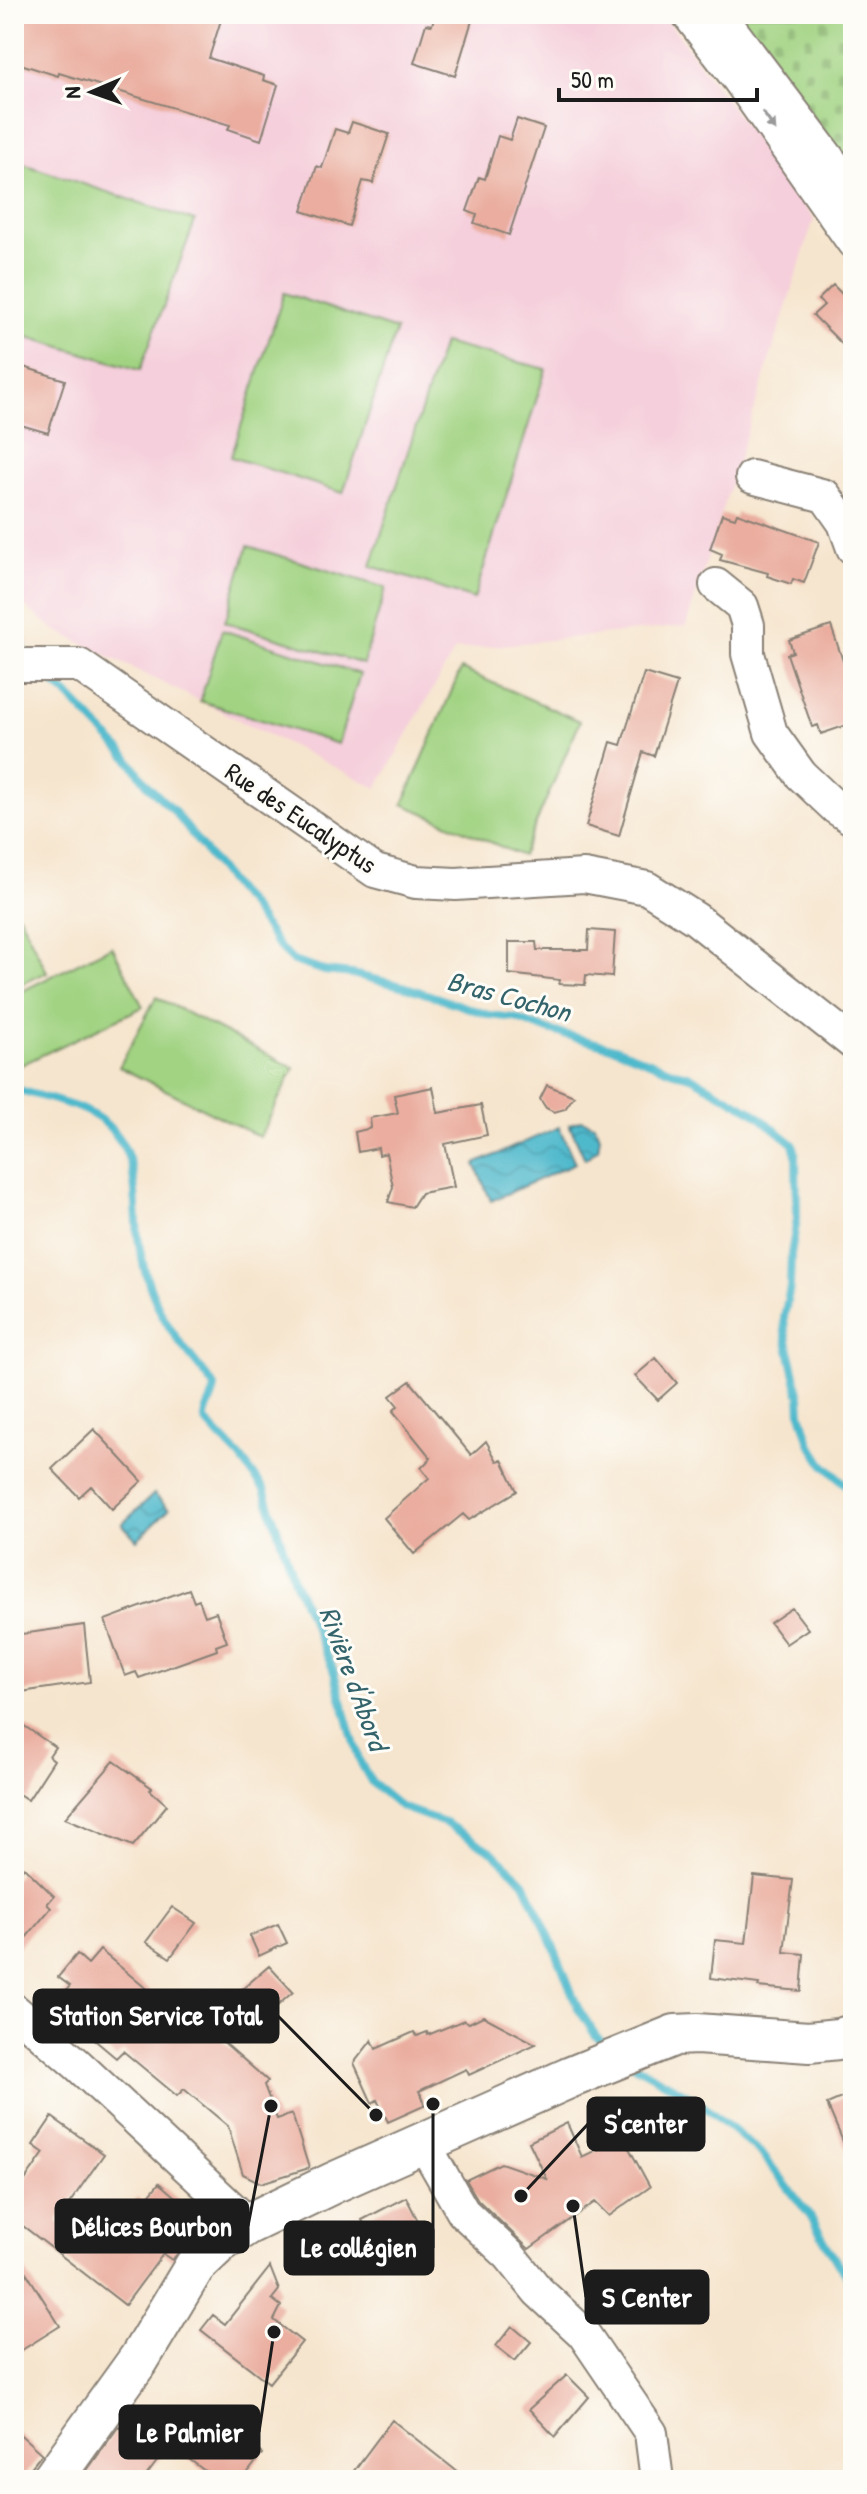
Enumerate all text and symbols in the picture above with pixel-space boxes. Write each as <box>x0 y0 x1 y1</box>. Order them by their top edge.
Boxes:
north arrow <box>52 52 132 132</box>
scale bar <box>559 52 757 102</box>
text: 50 m <box>571 63 614 95</box>
text: N <box>57 86 87 99</box>
one-way arrow <box>760 111 776 132</box>
street label: Rue des Eucalyptus <box>219 754 384 881</box>
water label: Bras Cochon <box>443 961 577 1031</box>
water label: Rivière d'Abord <box>311 1601 399 1759</box>
callout: Station Service Total <box>34 1990 278 2042</box>
text: Station Service Total <box>50 1996 263 2034</box>
callout: S'center <box>588 2098 704 2150</box>
text: S'center <box>604 2104 688 2142</box>
callout: Délices Bourbon <box>56 2200 248 2252</box>
text: Délices Bourbon <box>72 2207 232 2245</box>
callout: Le collégien <box>285 2222 433 2274</box>
text: Le collégien <box>301 2228 417 2267</box>
callout: S Center <box>586 2271 708 2323</box>
text: S Center <box>602 2278 692 2316</box>
callout: Le Palmier <box>120 2406 259 2458</box>
text: Le Palmier <box>136 2413 244 2451</box>

